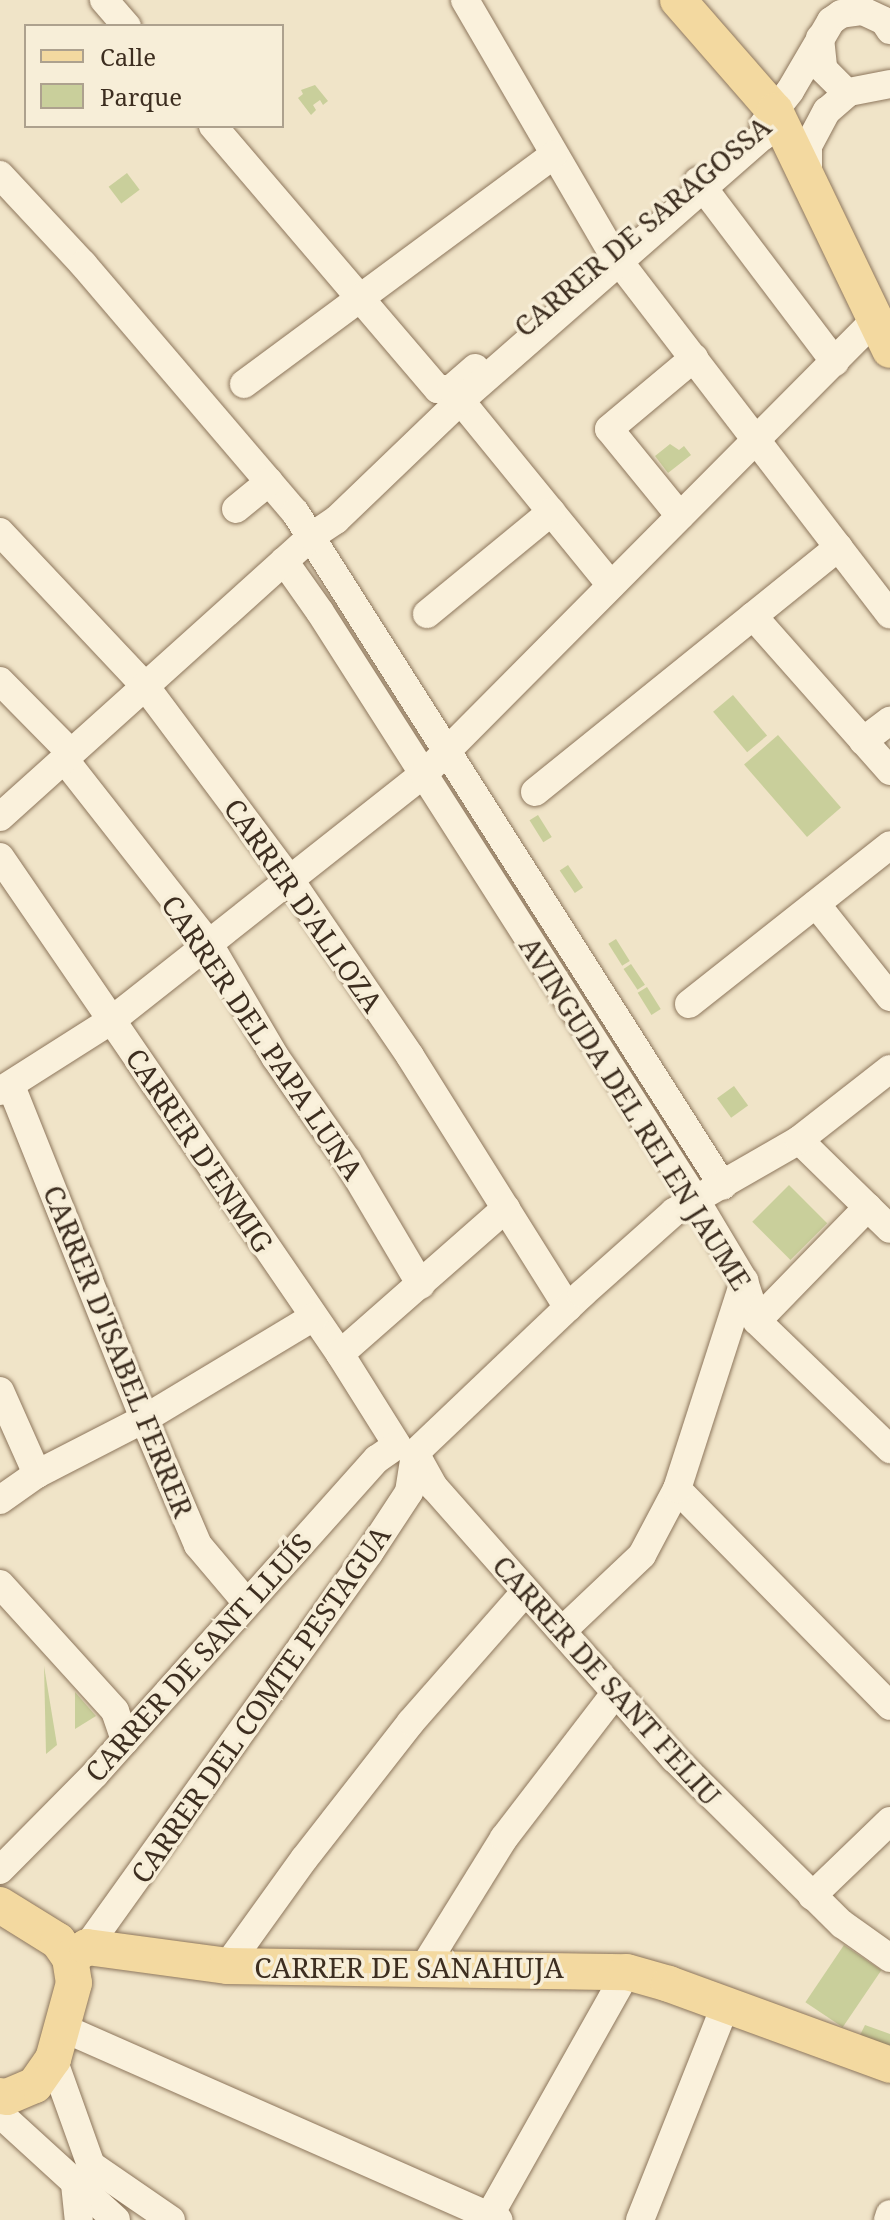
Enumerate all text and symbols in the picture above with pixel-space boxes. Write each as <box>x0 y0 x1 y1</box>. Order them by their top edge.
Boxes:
legend <box>24 24 284 128</box>
text: Calle <box>100 40 156 73</box>
text: Parque <box>100 80 182 113</box>
street label: CARRER DE SARAGOSSA <box>507 109 777 343</box>
street label: CARRER D'ALLOZA <box>218 792 390 1018</box>
street label: CARRER DEL PAPA LUNA <box>155 888 371 1186</box>
street label: AVINGUDA DEL REI EN JAUME <box>513 930 759 1296</box>
street label: CARRER D'ENMIG <box>119 1042 281 1258</box>
street label: CARRER D'ISABEL FERRER <box>37 1180 201 1522</box>
street label: CARRER DEL COMTE PESTAGUA <box>123 1519 397 1889</box>
street label: CARRER DE SANT LLUÍS <box>78 1526 318 1788</box>
street label: CARRER DE SANT FELIU <box>486 1548 728 1812</box>
street label: CARRER DE SANAHUJA <box>254 1950 564 1984</box>

